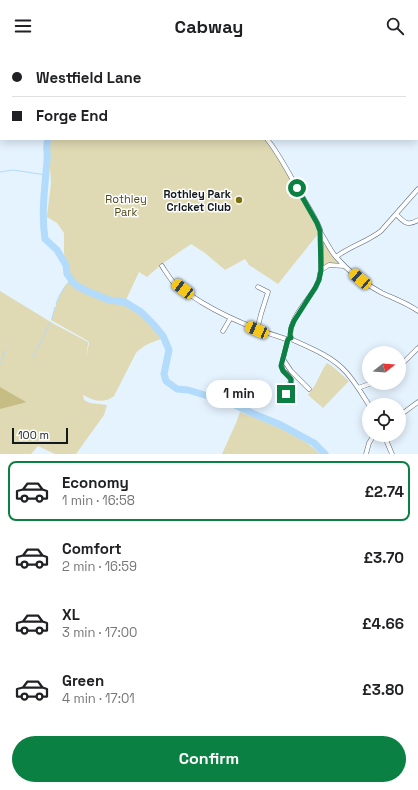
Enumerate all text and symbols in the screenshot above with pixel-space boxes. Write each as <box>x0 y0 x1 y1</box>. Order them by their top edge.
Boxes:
icon: menu <box>12 15 34 37</box>
text: Cabway <box>175 15 243 38</box>
icon: search <box>384 15 406 37</box>
text: Westfield Lane <box>36 68 141 87</box>
text: Forge End <box>36 106 108 125</box>
route start <box>288 179 306 197</box>
place label: Rothley Park Cricket Club <box>163 187 232 214</box>
park label: Rothley Park <box>105 192 147 219</box>
marker: Rothley Park Cricket Club <box>234 195 244 205</box>
car <box>347 267 373 291</box>
car <box>170 277 196 301</box>
car <box>244 320 270 340</box>
north arrow <box>362 346 406 390</box>
map controls <box>362 346 406 442</box>
callout: 1 min <box>206 380 272 408</box>
text: 1 min <box>223 385 255 402</box>
route end <box>277 385 295 403</box>
button: locate <box>362 398 406 442</box>
scale bar <box>12 426 68 445</box>
text: 100 m <box>18 428 49 442</box>
icon: car <box>14 473 50 509</box>
text: Economy <box>62 473 129 492</box>
text: £2.74 <box>364 482 404 501</box>
text: 1 min · 16:58 <box>62 492 135 509</box>
icon: car <box>14 539 50 575</box>
text: Comfort <box>62 539 122 558</box>
text: £3.70 <box>363 548 404 567</box>
text: 2 min · 16:59 <box>62 558 137 575</box>
icon: car <box>14 605 50 641</box>
text: XL <box>62 605 80 624</box>
text: £4.66 <box>362 614 404 633</box>
text: 3 min · 17:00 <box>62 624 137 641</box>
icon: car <box>14 671 50 707</box>
text: Green <box>62 671 104 690</box>
text: £3.80 <box>362 680 404 699</box>
text: 4 min · 17:01 <box>62 690 135 707</box>
button: Confirm <box>12 736 406 782</box>

